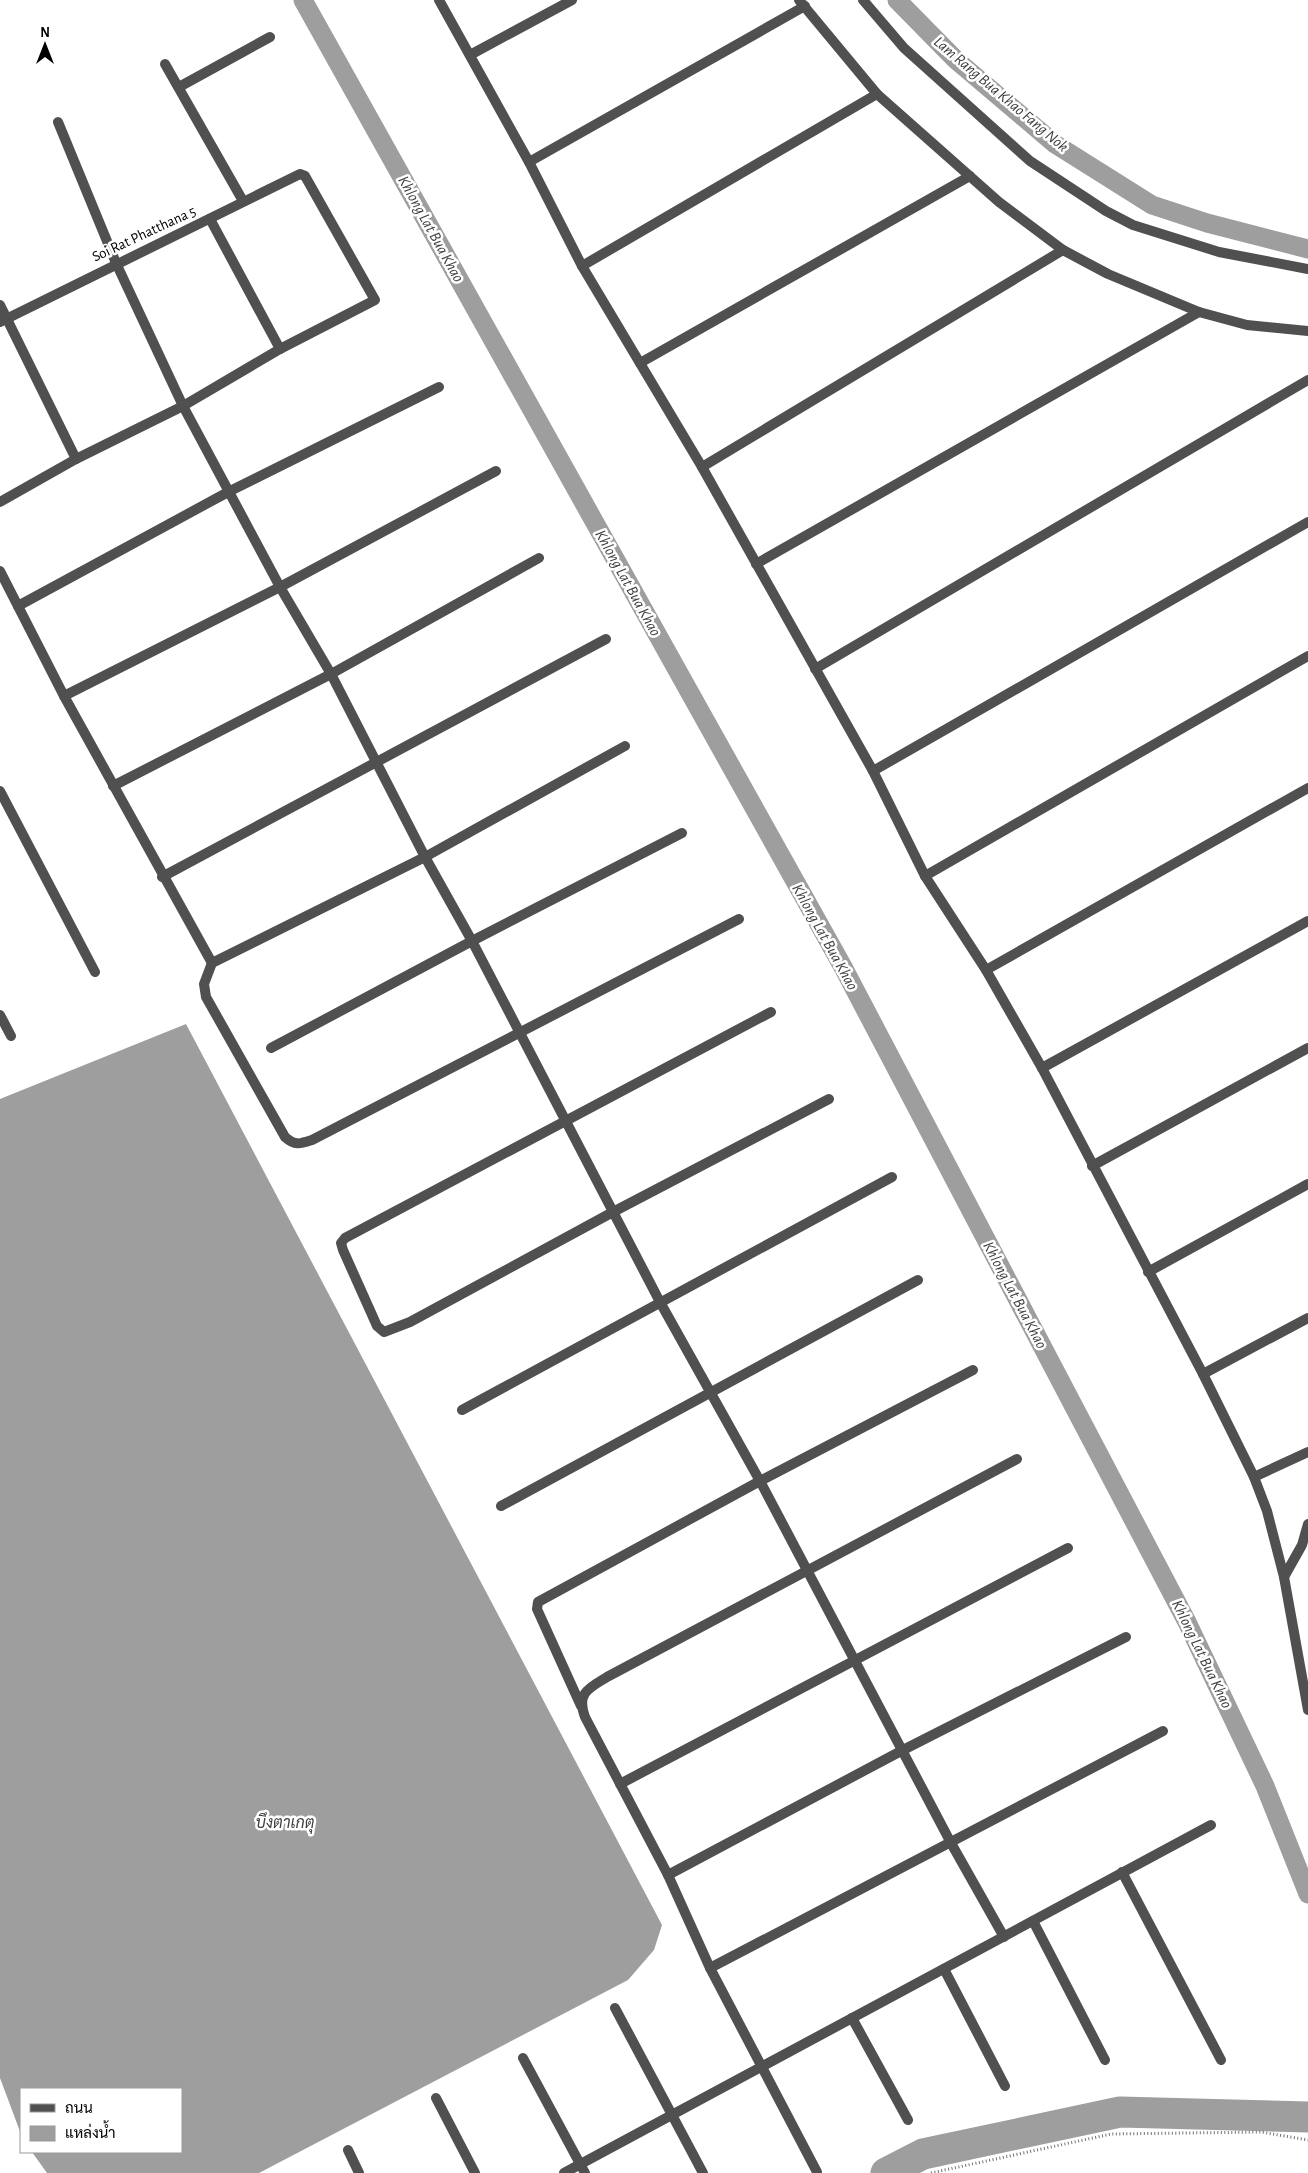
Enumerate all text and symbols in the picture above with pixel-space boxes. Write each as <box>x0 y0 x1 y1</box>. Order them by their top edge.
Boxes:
north arrow <box>20 20 70 70</box>
text: N <box>40 26 50 40</box>
water label: Lam Rang Bua Khao Fang Nok <box>931 33 1071 155</box>
water label: Khlong Lat Bua Khao <box>395 173 467 285</box>
street label: Soi Rat Phatthana 5 <box>90 203 198 265</box>
water label: Khlong Lat Bua Khao <box>592 527 664 639</box>
water label: Khlong Lat Bua Khao <box>789 881 861 993</box>
water label: Khlong Lat Bua Khao <box>980 1239 1050 1351</box>
water label: Khlong Lat Bua Khao <box>1169 1597 1235 1711</box>
water label: บึงตาเกตุ <box>256 1812 314 1834</box>
legend <box>20 2088 182 2153</box>
text: ถนน <box>65 2101 93 2116</box>
text: แหล่งน้ำ <box>65 2120 116 2141</box>

